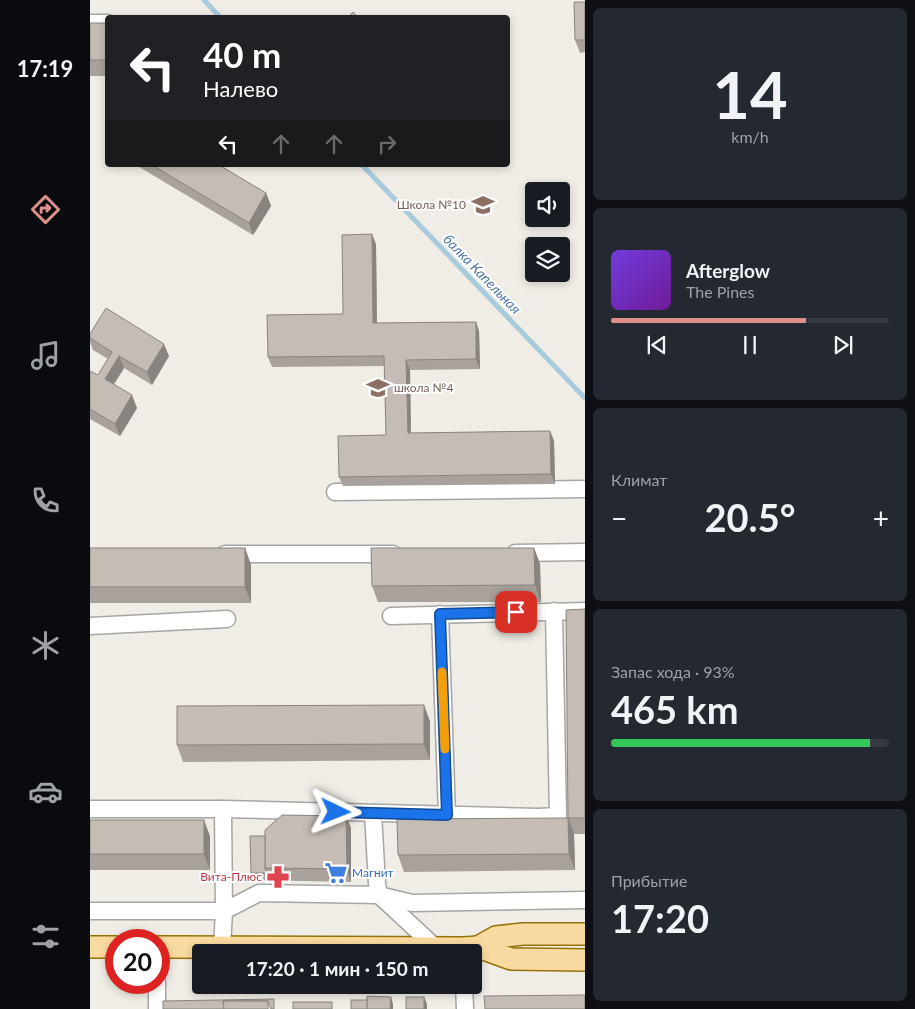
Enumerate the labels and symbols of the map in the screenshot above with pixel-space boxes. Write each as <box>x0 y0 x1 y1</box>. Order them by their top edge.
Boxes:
school or university icon: Школа №10 <box>470 192 496 218</box>
place label: Школа №10 <box>397 197 466 212</box>
water label: балка Капельная <box>440 230 525 317</box>
school or university icon: школа №4 <box>365 375 391 401</box>
place label: школа №4 <box>394 380 453 395</box>
pin <box>495 591 537 633</box>
position arrow <box>309 785 361 837</box>
supermarket icon: Магнит <box>323 860 349 886</box>
pharmacy icon: Вита-Плюс <box>265 864 291 890</box>
place label: Магнит <box>352 865 394 880</box>
place label: Вита-Плюс <box>200 869 262 884</box>
speed limit sign: 20 <box>105 929 170 994</box>

